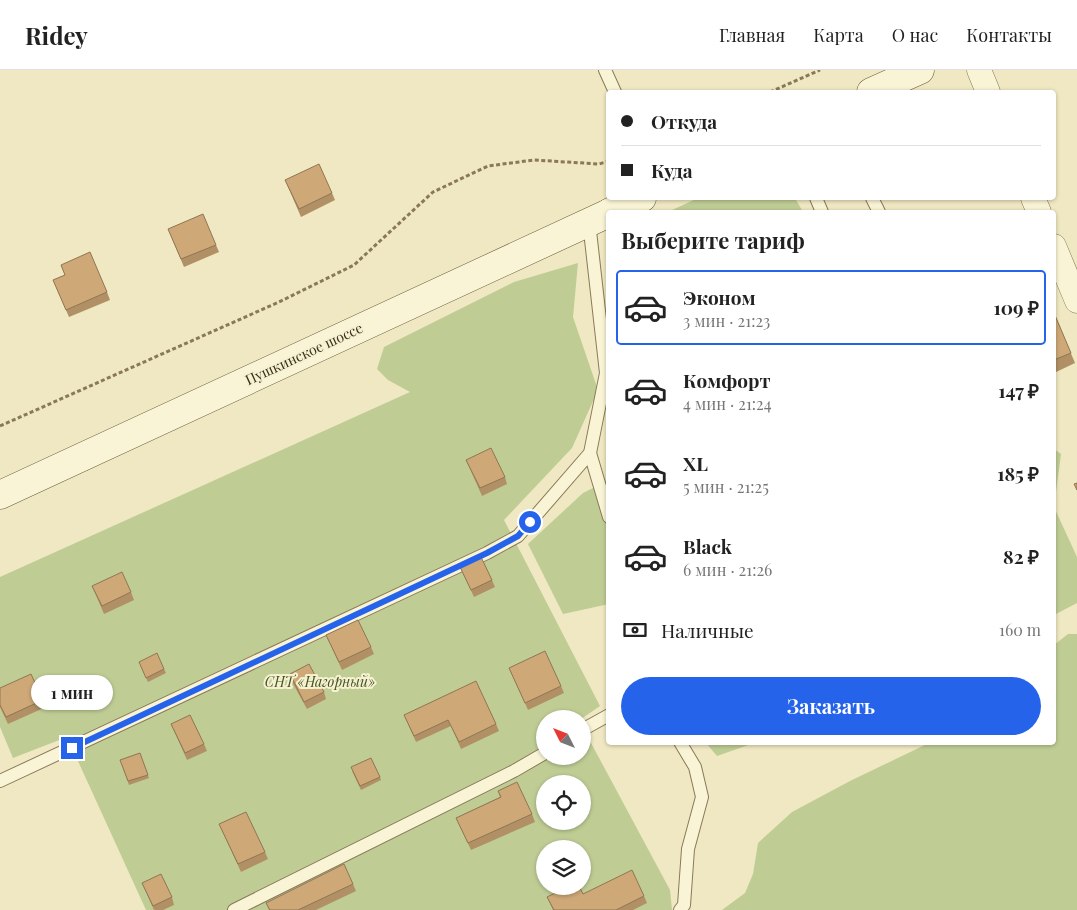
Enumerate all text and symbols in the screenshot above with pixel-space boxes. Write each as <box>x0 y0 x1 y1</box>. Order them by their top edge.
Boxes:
text: Ridey <box>25 19 88 51</box>
text: Главная <box>719 23 785 47</box>
text: Карта <box>813 23 864 47</box>
text: О нас <box>892 23 938 47</box>
text: Контакты <box>966 23 1052 47</box>
text: Откуда <box>651 108 717 134</box>
text: Куда <box>651 157 693 183</box>
text: Выберите тариф <box>621 225 805 255</box>
text: Эконом <box>683 284 756 310</box>
icon: car <box>623 285 668 330</box>
text: 109 ₽ <box>993 294 1039 320</box>
text: 3 мин · 21:23 <box>683 310 770 331</box>
street label: Пушкинское шоссе <box>242 318 366 389</box>
text: Комфорт <box>683 367 771 393</box>
icon: car <box>623 368 668 413</box>
text: 147 ₽ <box>998 377 1039 403</box>
text: 4 мин · 21:24 <box>683 393 772 414</box>
text: XL <box>683 450 708 476</box>
icon: car <box>623 451 668 496</box>
text: 185 ₽ <box>997 460 1039 486</box>
text: 5 мин · 21:25 <box>683 476 769 497</box>
route start <box>519 511 541 533</box>
text: Black <box>683 533 732 559</box>
icon: car <box>623 534 668 579</box>
text: 82 ₽ <box>1003 543 1039 569</box>
text: 6 мин · 21:26 <box>683 559 772 580</box>
icon: cash <box>621 616 649 644</box>
text: Наличные <box>661 617 754 643</box>
text: 160 m <box>999 619 1041 640</box>
park label: СНТ «Нагорный» <box>265 672 375 691</box>
callout: 1 мин <box>31 676 113 710</box>
button: Заказать <box>621 677 1041 735</box>
text: 1 мин <box>51 682 93 703</box>
north arrow <box>536 710 591 765</box>
map controls <box>536 710 591 895</box>
route end <box>61 737 83 759</box>
button: locate <box>536 775 591 830</box>
button: layers <box>536 840 591 895</box>

